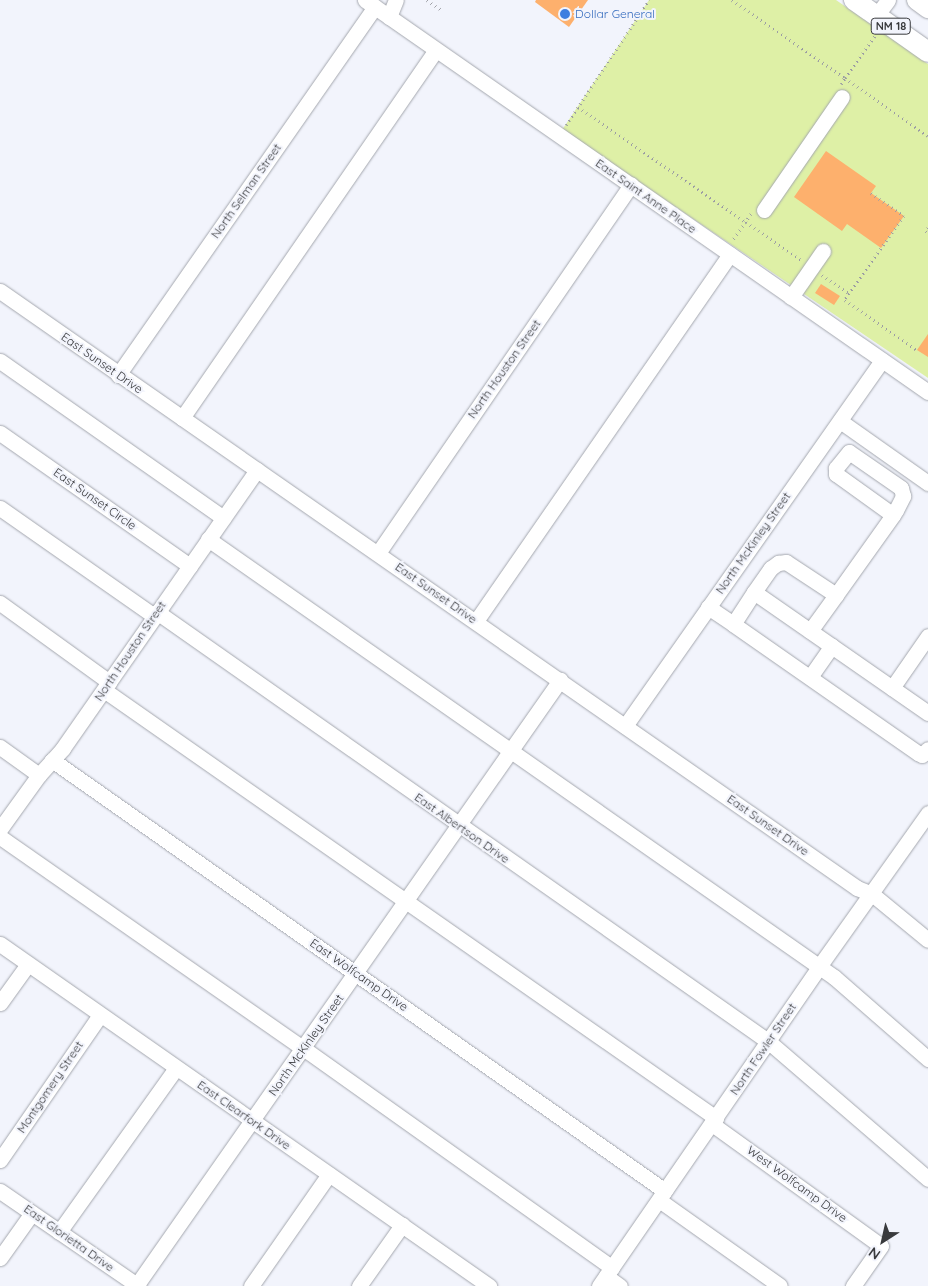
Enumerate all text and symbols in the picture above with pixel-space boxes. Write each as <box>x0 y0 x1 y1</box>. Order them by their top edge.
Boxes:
place label: Dollar General <box>575 7 655 21</box>
marker: Dollar General <box>559 8 571 20</box>
road number: NM 18 <box>870 18 912 34</box>
street label: North Selman Street <box>208 141 284 241</box>
street label: East Saint Anne Place <box>593 156 699 236</box>
street label: North Houston Street <box>464 317 544 421</box>
street label: East Sunset Drive <box>58 330 146 396</box>
street label: East Sunset Circle <box>51 465 139 533</box>
street label: North McKinley Street <box>712 489 794 597</box>
street label: East Sunset Drive <box>392 560 480 626</box>
street label: North Houston Street <box>91 598 169 704</box>
street label: East Albertson Drive <box>412 790 512 866</box>
street label: East Sunset Drive <box>724 792 812 858</box>
street label: East Wolfcamp Drive <box>307 936 411 1014</box>
street label: North McKinley Street <box>265 991 347 1099</box>
street label: North Fowler Street <box>727 1000 799 1098</box>
street label: Montgomery Street <box>14 1038 86 1136</box>
street label: East Clearfork Drive <box>195 1077 293 1153</box>
street label: West Wolfcamp Drive <box>744 1143 850 1225</box>
street label: East Glorietta Drive <box>21 1201 117 1275</box>
north arrow <box>858 1216 908 1266</box>
text: N <box>865 1243 884 1264</box>

